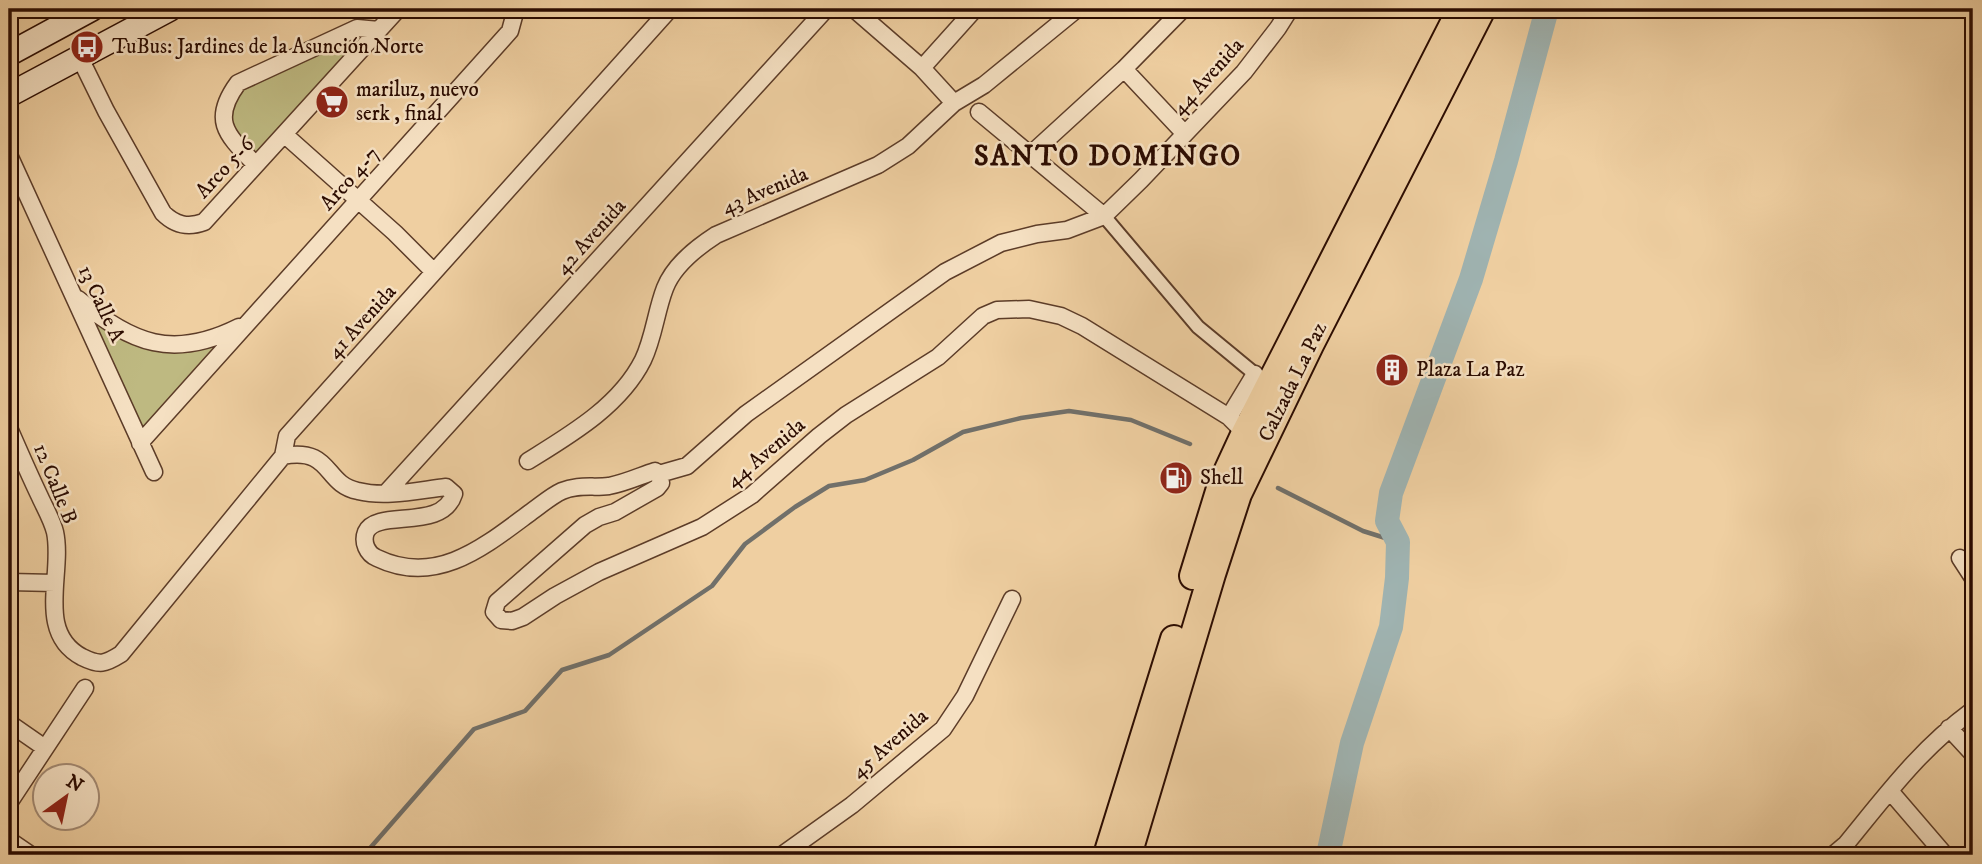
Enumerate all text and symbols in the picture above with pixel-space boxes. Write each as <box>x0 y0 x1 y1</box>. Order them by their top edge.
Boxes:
bus stop icon: TuBus: Jardines de la Asunción Norte <box>68 28 106 66</box>
street label: 44 Avenida <box>1166 33 1250 121</box>
place label: TuBus: Jardines de la Asunción Norte <box>112 34 424 60</box>
place label: mariluz, nuevo serk , final <box>356 77 479 127</box>
supermarket icon: mariluz, nuevo serk , final <box>313 83 351 121</box>
street label: Arco 5-6 <box>190 131 261 204</box>
district label: SANTO DOMINGO <box>974 139 1242 174</box>
street label: Arco 4-7 <box>315 142 385 216</box>
street label: 43 Avenida <box>718 161 812 221</box>
street label: 42 Avenida <box>550 193 632 280</box>
street label: 13 Calle A <box>72 261 130 347</box>
street label: 41 Avenida <box>322 279 402 364</box>
street label: Calzada La Paz <box>1253 318 1333 446</box>
building icon: Plaza La Paz <box>1373 351 1411 389</box>
place label: Plaza La Paz <box>1416 357 1525 383</box>
street label: 44 Avenida <box>721 412 811 494</box>
street label: 12 Calle B <box>27 440 83 528</box>
fuel station icon: Shell <box>1157 459 1195 497</box>
place label: Shell <box>1200 465 1244 491</box>
street label: 45 Avenida <box>846 703 934 784</box>
north arrow <box>32 762 102 832</box>
text: N <box>62 770 88 798</box>

